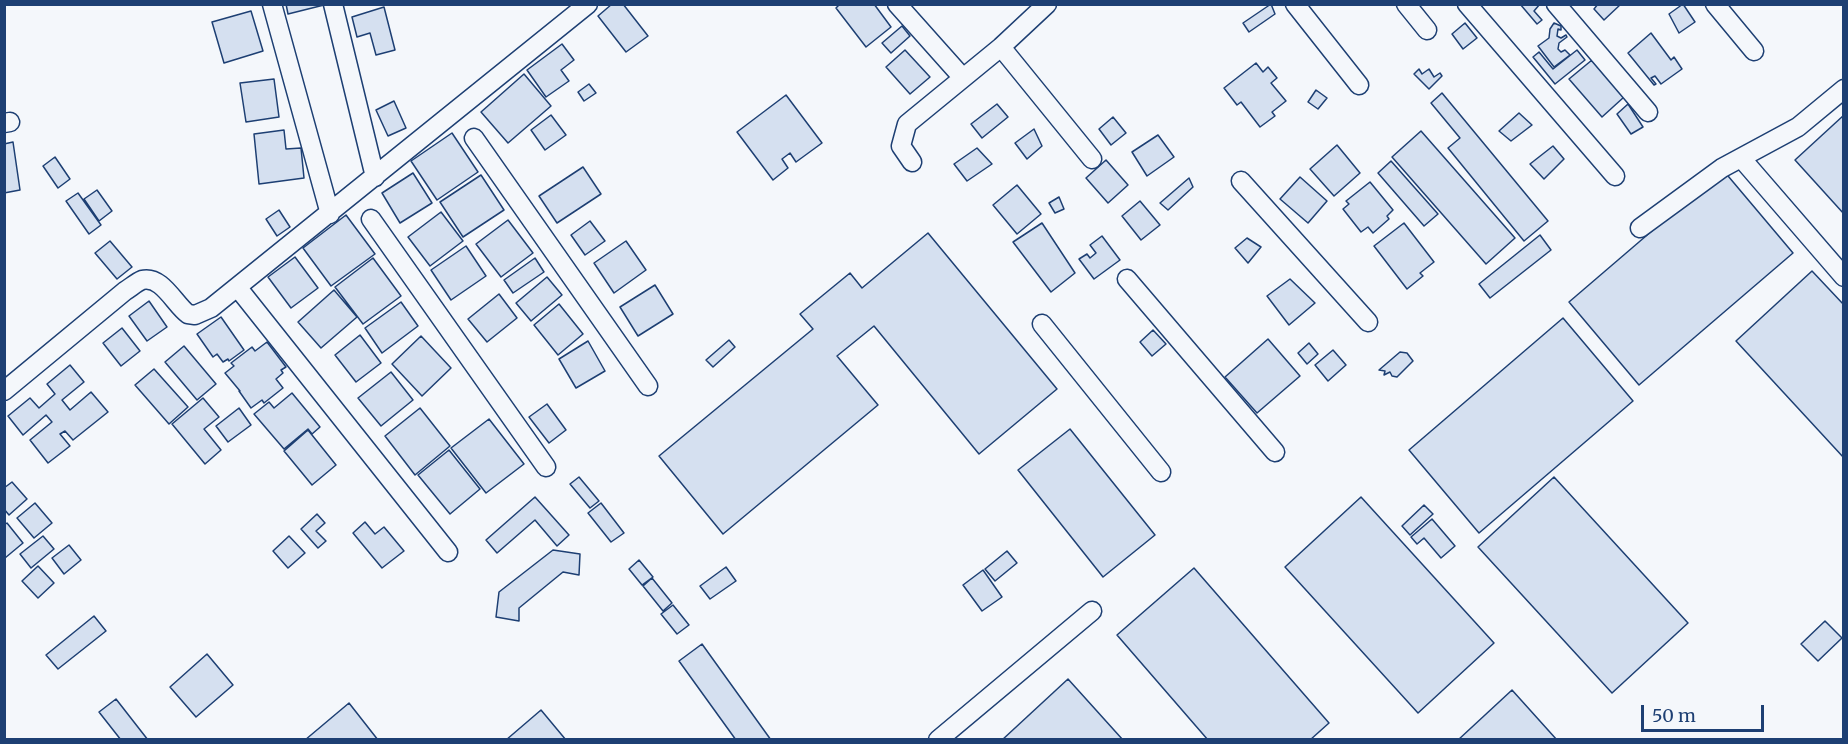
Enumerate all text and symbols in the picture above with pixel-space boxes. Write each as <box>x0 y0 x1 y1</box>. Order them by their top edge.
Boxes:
scale bar <box>1644 693 1767 731</box>
text: 50 m <box>1652 704 1696 727</box>

